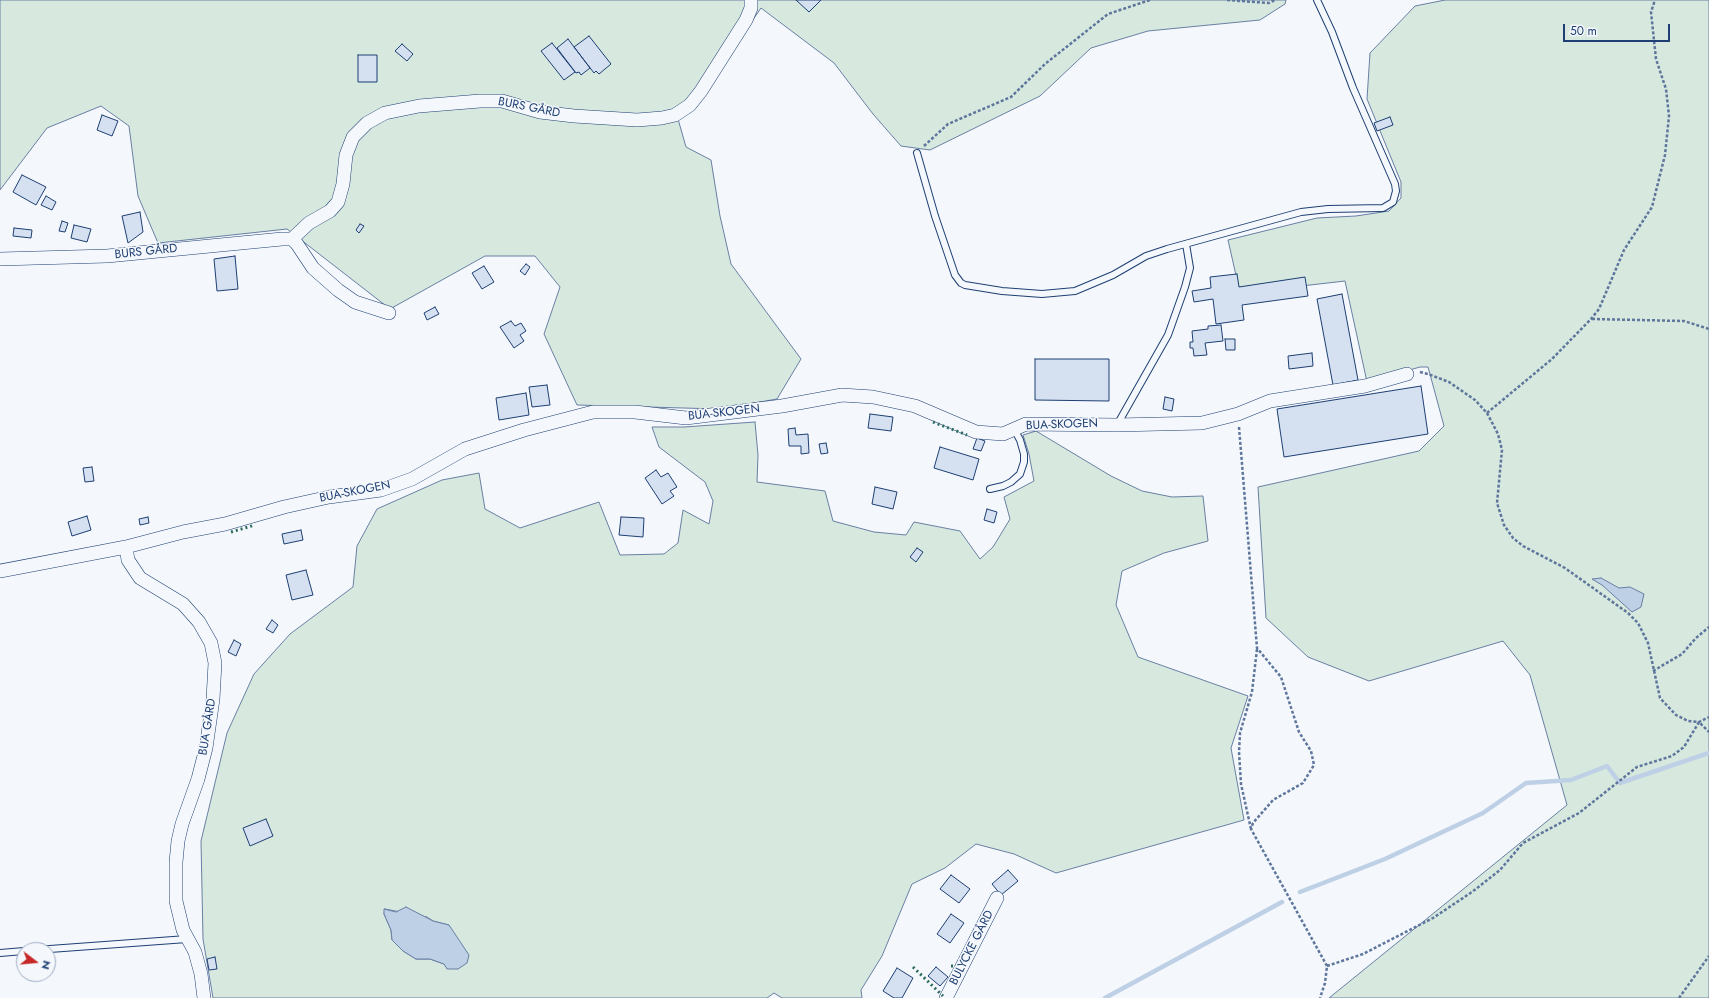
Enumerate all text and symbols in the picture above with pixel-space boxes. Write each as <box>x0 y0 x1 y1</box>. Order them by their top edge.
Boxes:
scale bar <box>1565 16 1672 42</box>
text: 50 m <box>1570 22 1597 40</box>
street label: BURS GÅRD <box>497 95 561 121</box>
street label: BURS GÅRD <box>114 242 178 262</box>
street label: BUA-SKOGEN <box>687 402 761 424</box>
street label: BUA-SKOGEN <box>1026 417 1098 433</box>
street label: BUA-SKOGEN <box>318 478 392 506</box>
street label: BUA GÅRD <box>196 697 220 757</box>
street label: BULYCKE GÅRD <box>947 908 997 988</box>
north arrow <box>16 942 56 982</box>
text: N <box>38 959 55 971</box>

